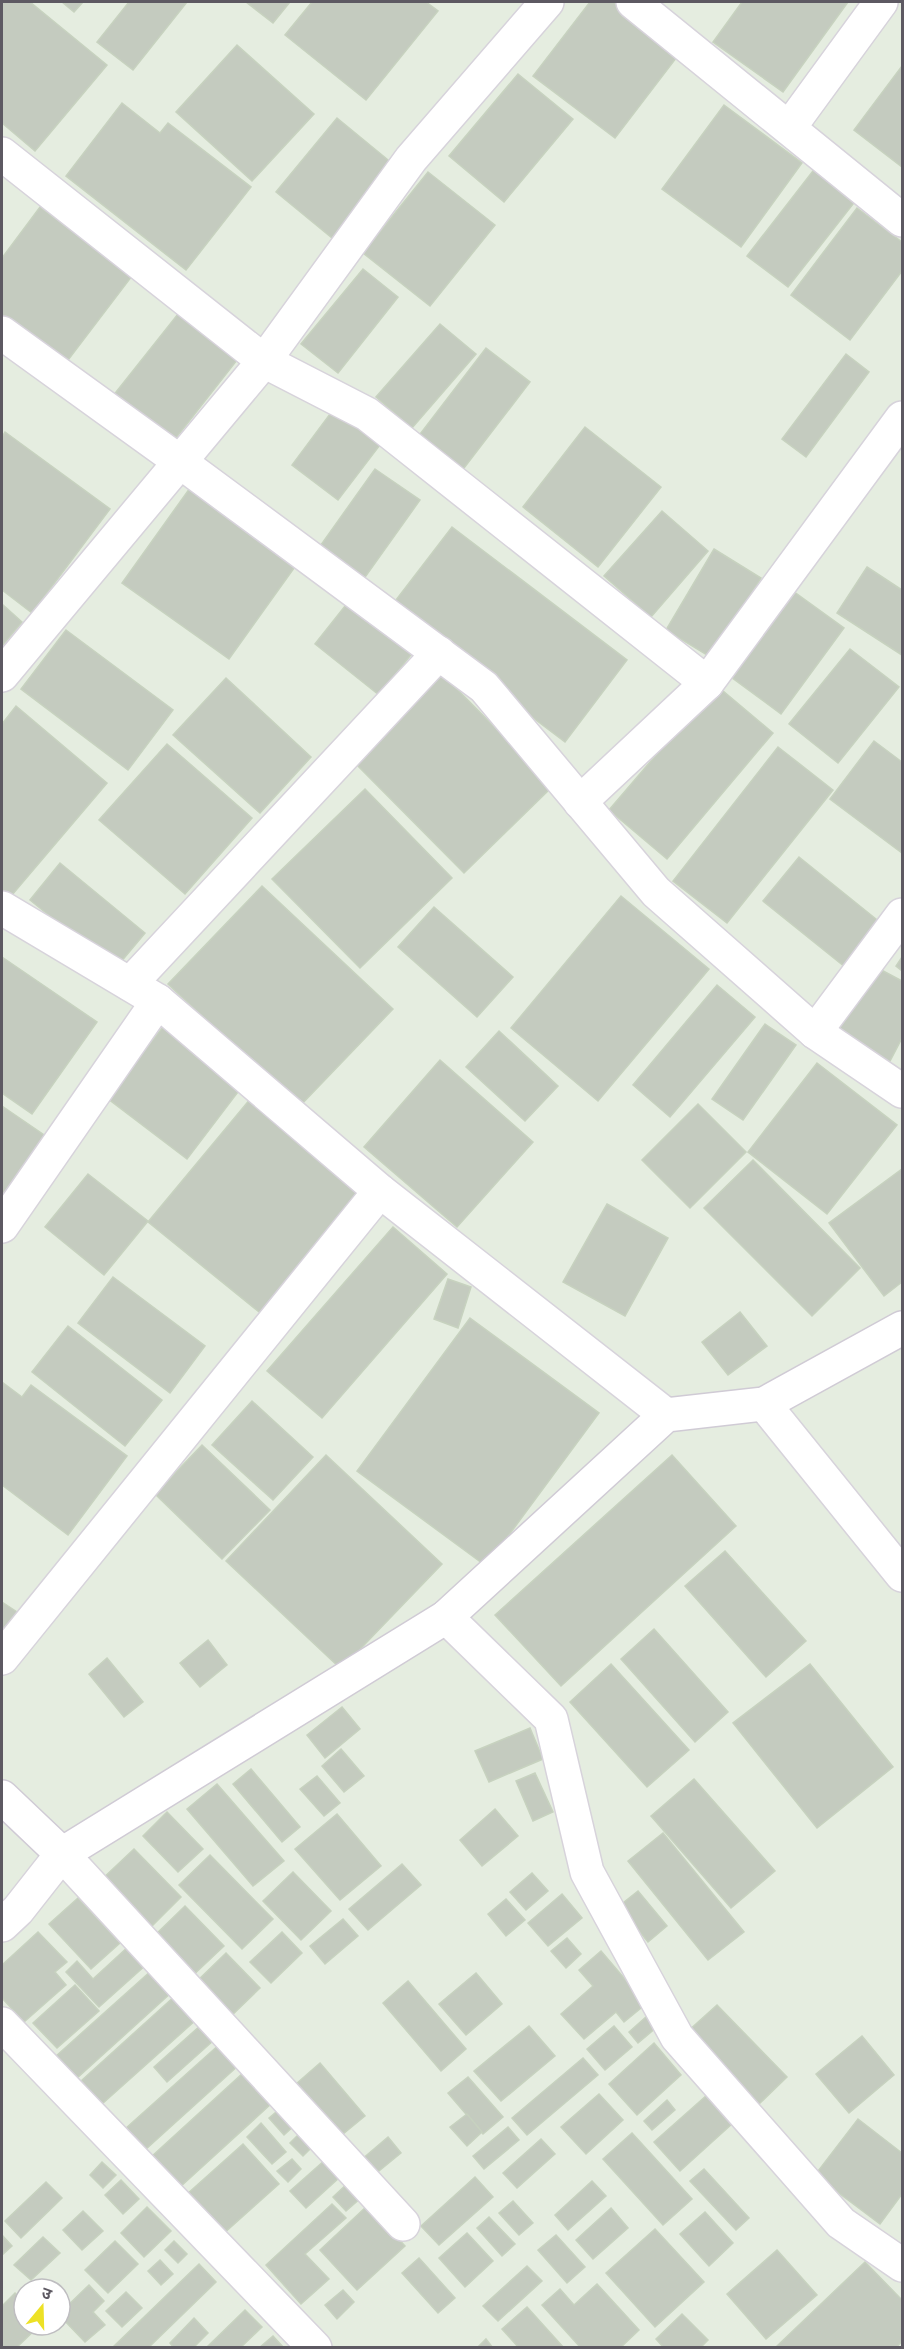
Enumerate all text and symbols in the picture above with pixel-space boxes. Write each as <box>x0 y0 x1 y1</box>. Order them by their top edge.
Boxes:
north arrow <box>12 2277 72 2337</box>
text: उ <box>40 2283 55 2303</box>

